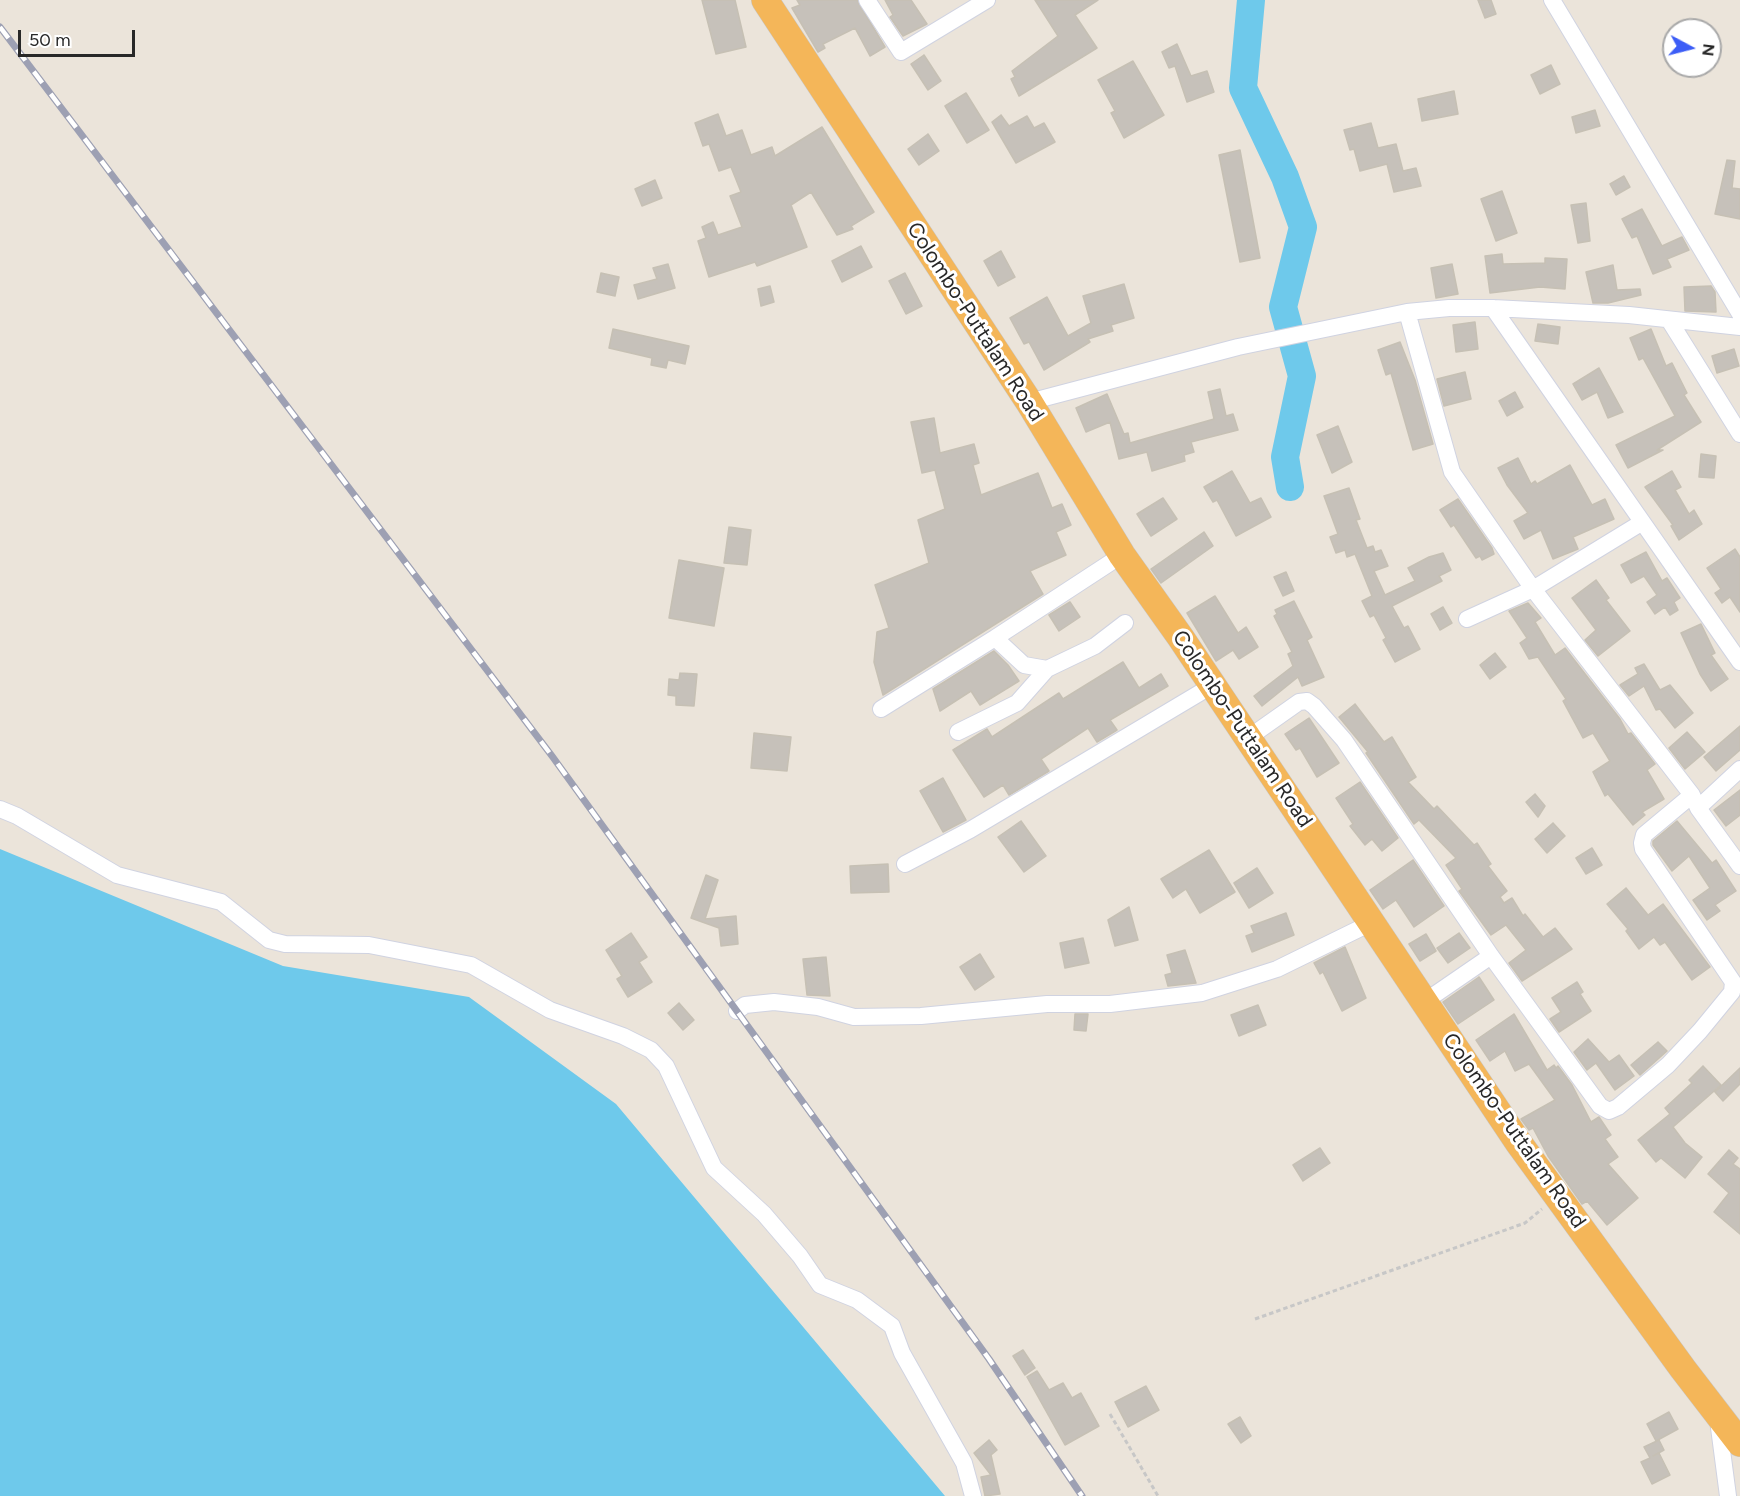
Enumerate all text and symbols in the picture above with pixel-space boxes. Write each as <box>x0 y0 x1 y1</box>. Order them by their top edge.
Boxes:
scale bar <box>21 18 138 56</box>
north arrow <box>1662 18 1722 78</box>
text: 50 m <box>29 29 71 51</box>
text: N <box>1698 43 1719 57</box>
street label: Colombo-Puttalam Road <box>901 218 1049 426</box>
street label: Colombo-Puttalam Road <box>1167 626 1317 832</box>
street label: Colombo-Puttalam Road <box>1437 1029 1591 1233</box>

